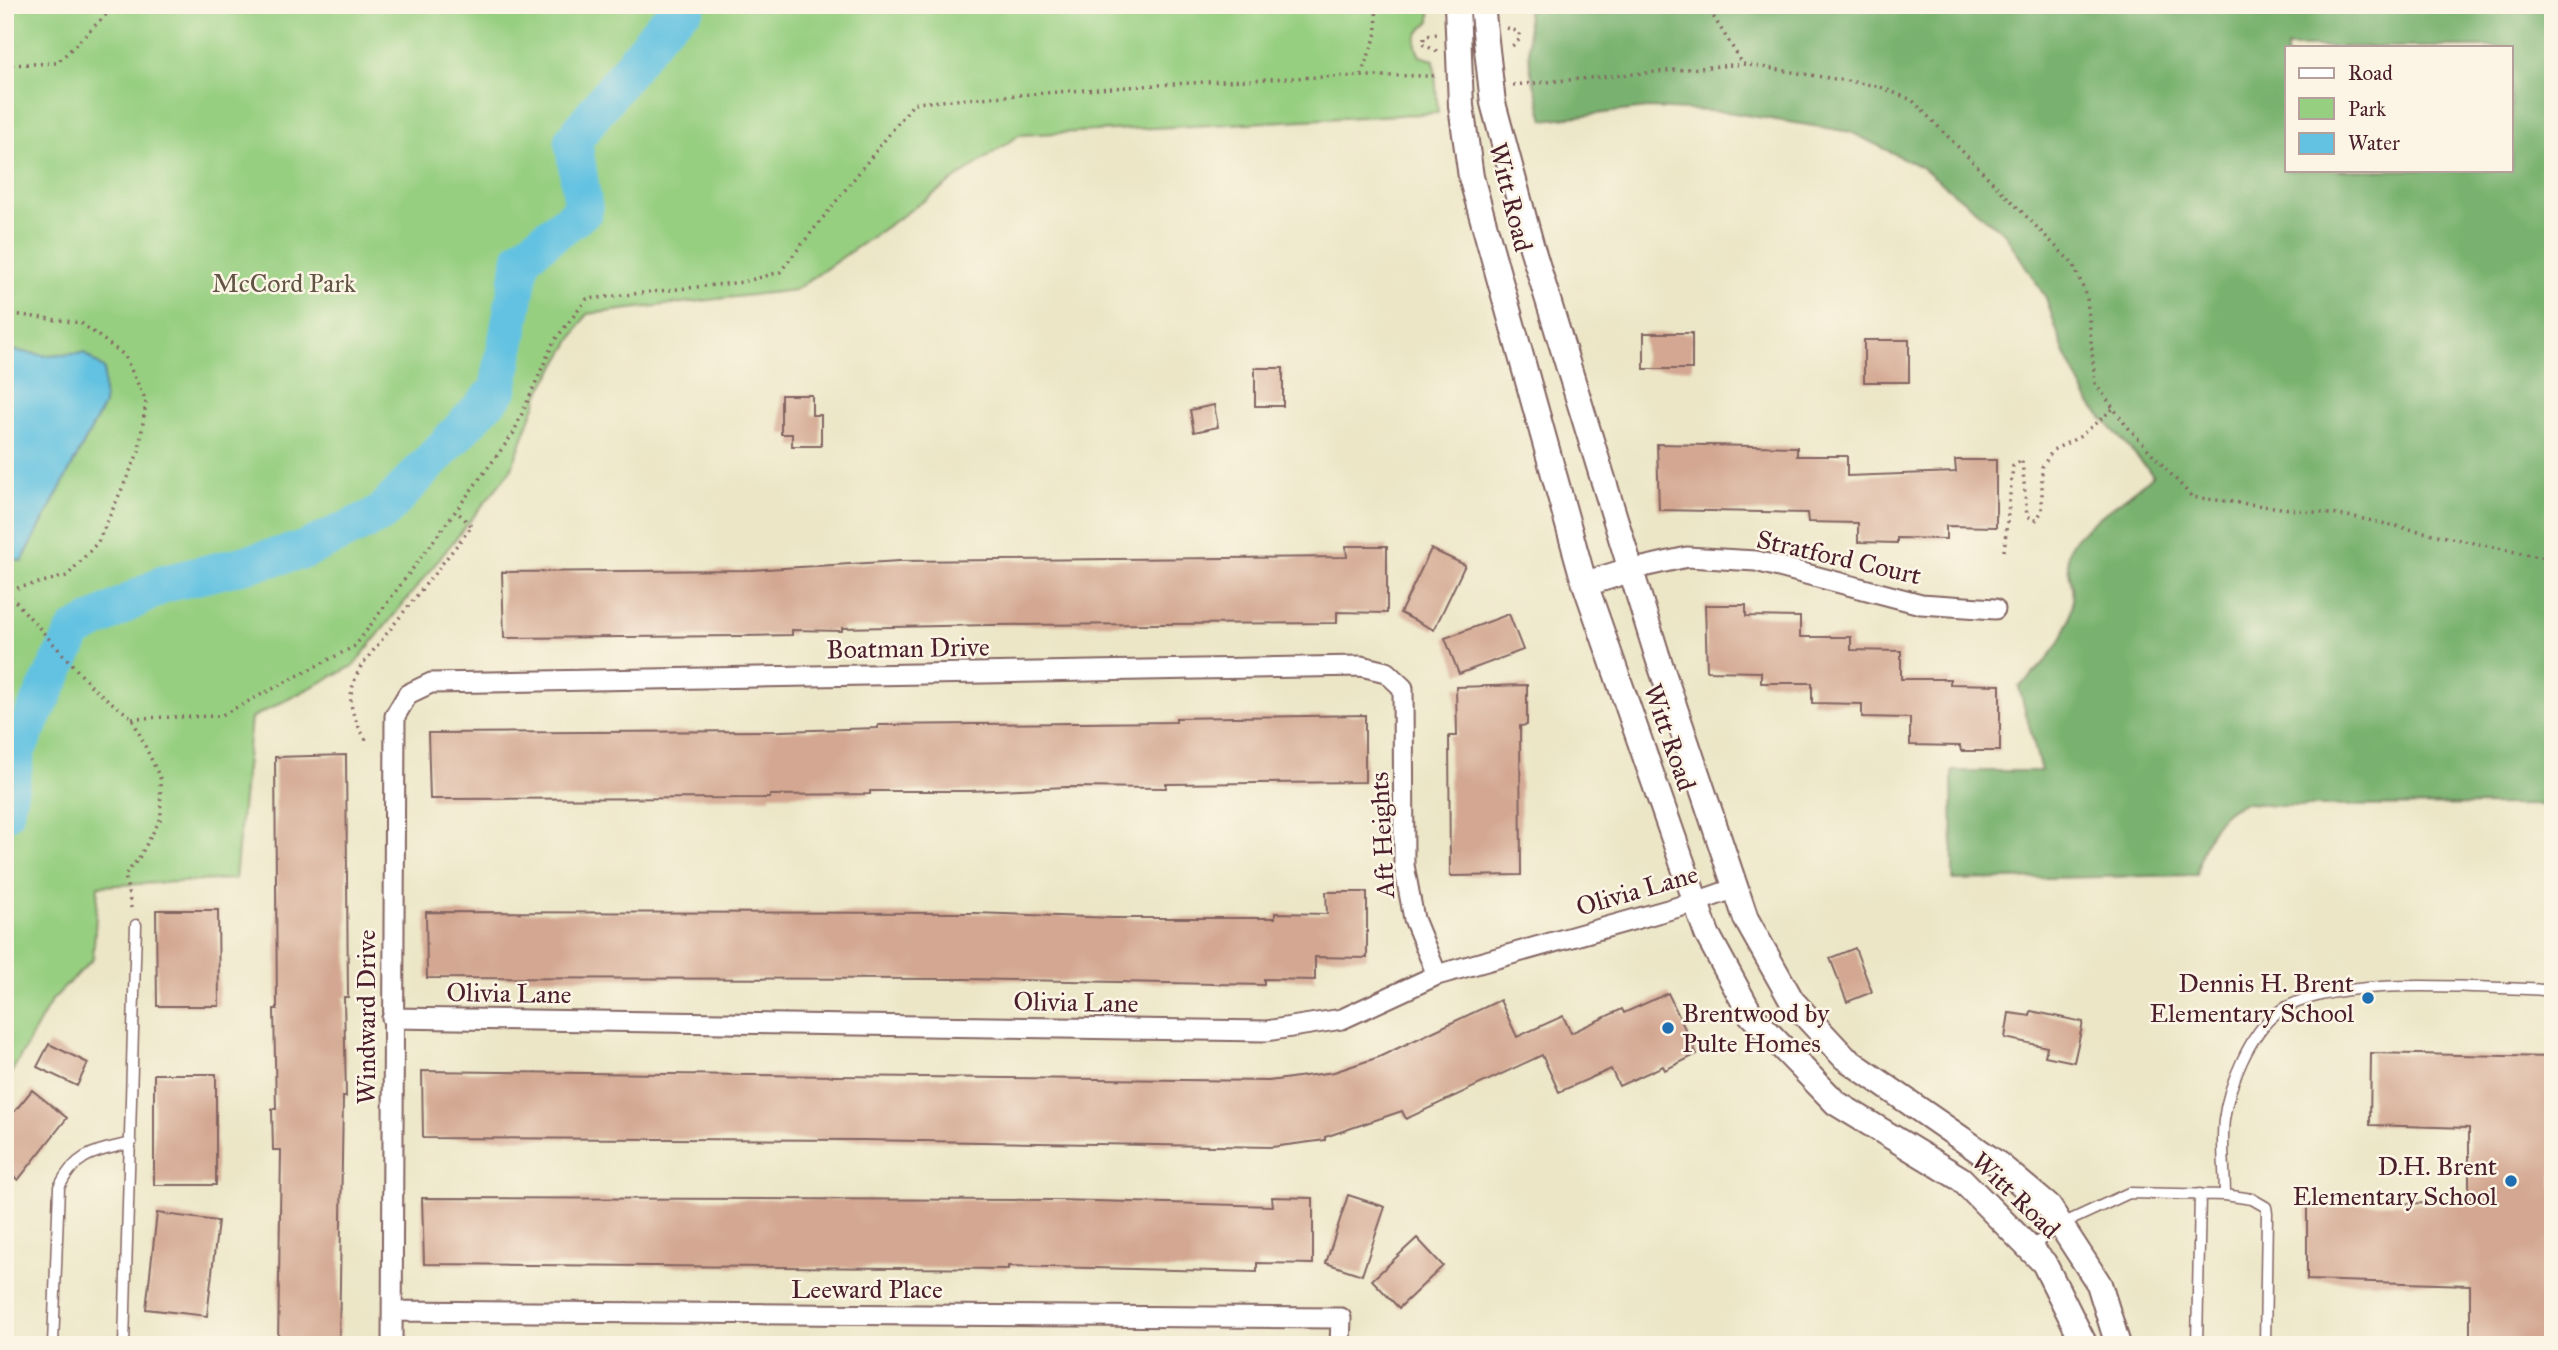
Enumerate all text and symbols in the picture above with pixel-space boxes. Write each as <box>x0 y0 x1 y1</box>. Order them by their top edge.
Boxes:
legend <box>2285 46 2512 172</box>
text: Road <box>2348 60 2393 86</box>
text: Park <box>2348 96 2386 122</box>
text: Water <box>2348 130 2400 156</box>
street label: Witt Road <box>1482 139 1540 255</box>
park label: McCord Park <box>212 267 357 299</box>
street label: Stratford Court <box>1754 523 1924 591</box>
street label: Boatman Drive <box>826 631 990 665</box>
street label: Witt Road <box>1637 679 1703 795</box>
street label: Aft Heights <box>1363 771 1401 900</box>
street label: Olivia Lane <box>1572 857 1702 923</box>
street label: Windward Drive <box>350 929 382 1105</box>
place label: Dennis H. Brent Elementary School <box>2150 967 2354 1029</box>
street label: Olivia Lane <box>446 976 572 1010</box>
street label: Olivia Lane <box>1013 985 1139 1019</box>
marker: Dennis H. Brent Elementary School <box>2360 990 2376 1006</box>
place label: Brentwood by Pulte Homes <box>1682 997 1830 1059</box>
marker: Brentwood by Pulte Homes <box>1660 1020 1676 1036</box>
street label: Witt Road <box>1965 1145 2067 1245</box>
place label: D.H. Brent Elementary School <box>2293 1150 2497 1212</box>
marker: D.H. Brent Elementary School <box>2503 1173 2519 1189</box>
street label: Leeward Place <box>791 1273 943 1305</box>

